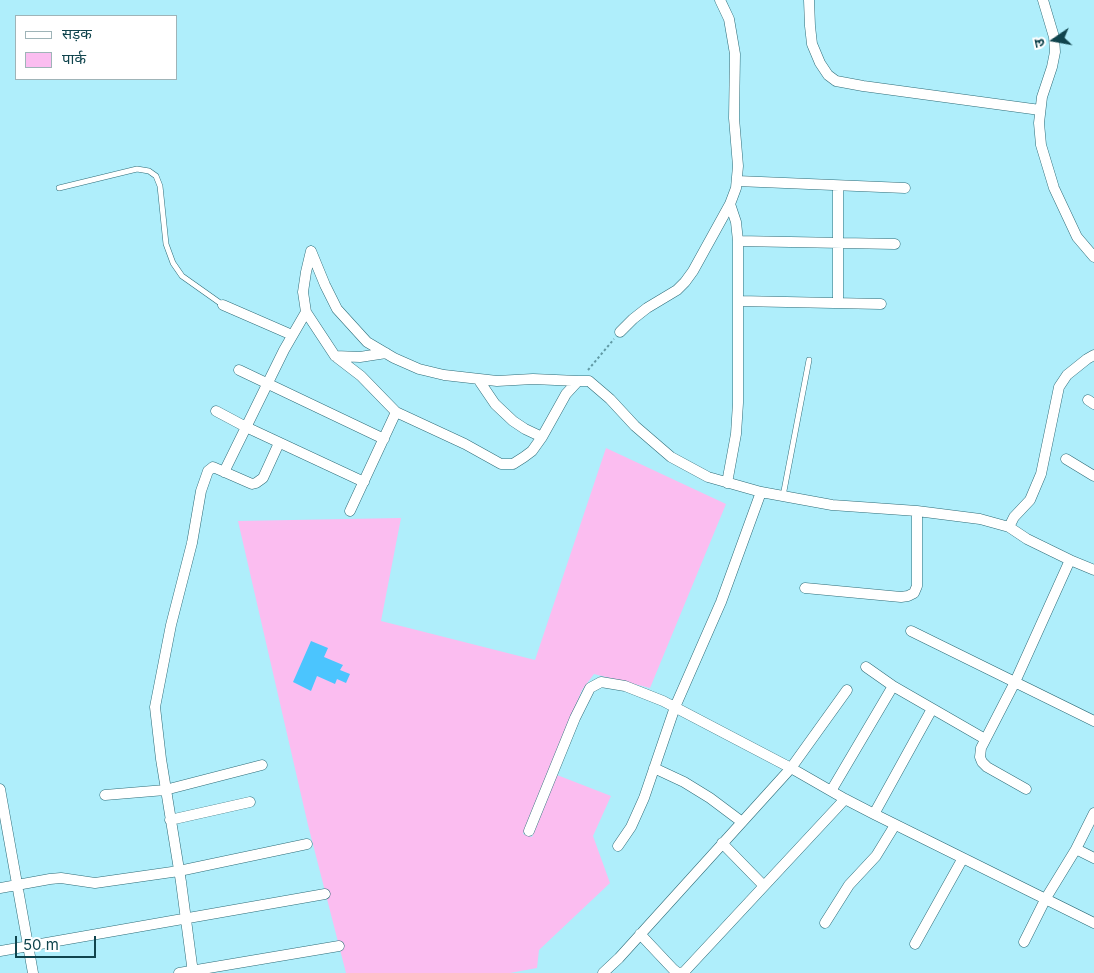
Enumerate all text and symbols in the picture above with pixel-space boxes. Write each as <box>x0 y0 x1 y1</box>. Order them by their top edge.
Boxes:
legend <box>15 15 178 80</box>
north arrow <box>1029 15 1079 65</box>
text: सड़क <box>62 24 92 43</box>
text: उ <box>1030 37 1048 49</box>
text: पार्क <box>62 49 86 68</box>
scale bar <box>18 926 99 958</box>
text: 50 m <box>23 935 59 954</box>

